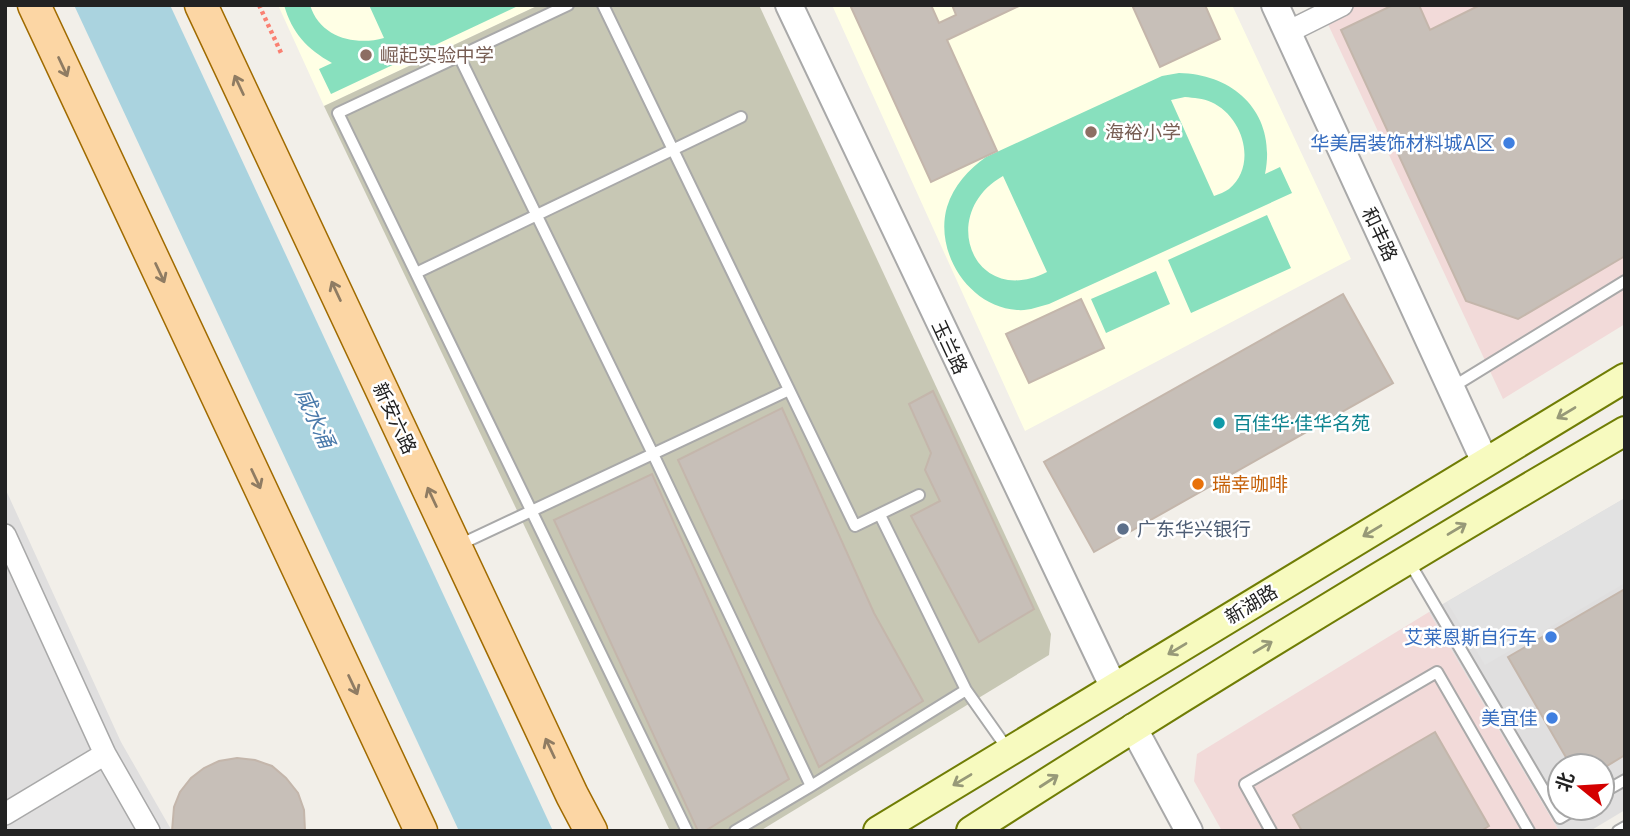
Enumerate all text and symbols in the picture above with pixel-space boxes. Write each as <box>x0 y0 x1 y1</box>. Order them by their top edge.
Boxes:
place label: 崛起实验中学 <box>380 44 494 66</box>
marker: 崛起实验中学 <box>358 47 374 63</box>
one-way arrow <box>57 56 71 77</box>
one-way arrow <box>232 75 245 97</box>
place label: 海裕小学 <box>1105 121 1181 143</box>
marker: 海裕小学 <box>1083 124 1099 140</box>
place label: 华美居装饰材料城A区 <box>1311 132 1495 154</box>
marker: 华美居装饰材料城A区 <box>1501 135 1517 151</box>
street label: 和丰路 <box>1358 204 1402 264</box>
one-way arrow <box>154 262 167 283</box>
one-way arrow <box>328 281 342 302</box>
street label: 玉兰路 <box>928 317 972 377</box>
street label: 新安六路 <box>369 379 421 457</box>
water label: 咸水涌 <box>290 384 340 454</box>
one-way arrow <box>1557 407 1577 421</box>
place label: 百佳华·佳华名苑 <box>1233 412 1370 434</box>
marker: 百佳华·佳华名苑 <box>1211 415 1227 431</box>
one-way arrow <box>250 468 263 489</box>
place label: 瑞幸咖啡 <box>1212 473 1288 495</box>
marker: 瑞幸咖啡 <box>1190 476 1206 492</box>
one-way arrow <box>425 487 438 508</box>
place label: 广东华兴银行 <box>1137 518 1251 540</box>
marker: 广东华兴银行 <box>1115 521 1131 537</box>
one-way arrow <box>1447 522 1467 536</box>
one-way arrow <box>1362 524 1382 538</box>
street label: 新湖路 <box>1221 580 1281 628</box>
place label: 艾莱恩斯自行车 <box>1404 626 1537 648</box>
marker: 艾莱恩斯自行车 <box>1543 629 1559 645</box>
one-way arrow <box>1252 640 1272 654</box>
one-way arrow <box>1168 642 1188 656</box>
one-way arrow <box>347 674 360 695</box>
place label: 美宜佳 <box>1481 707 1538 729</box>
marker: 美宜佳 <box>1544 710 1560 726</box>
one-way arrow <box>543 738 556 759</box>
north arrow <box>1546 752 1616 822</box>
text: 北 <box>1551 769 1578 794</box>
one-way arrow <box>952 773 972 787</box>
one-way arrow <box>1039 773 1058 788</box>

